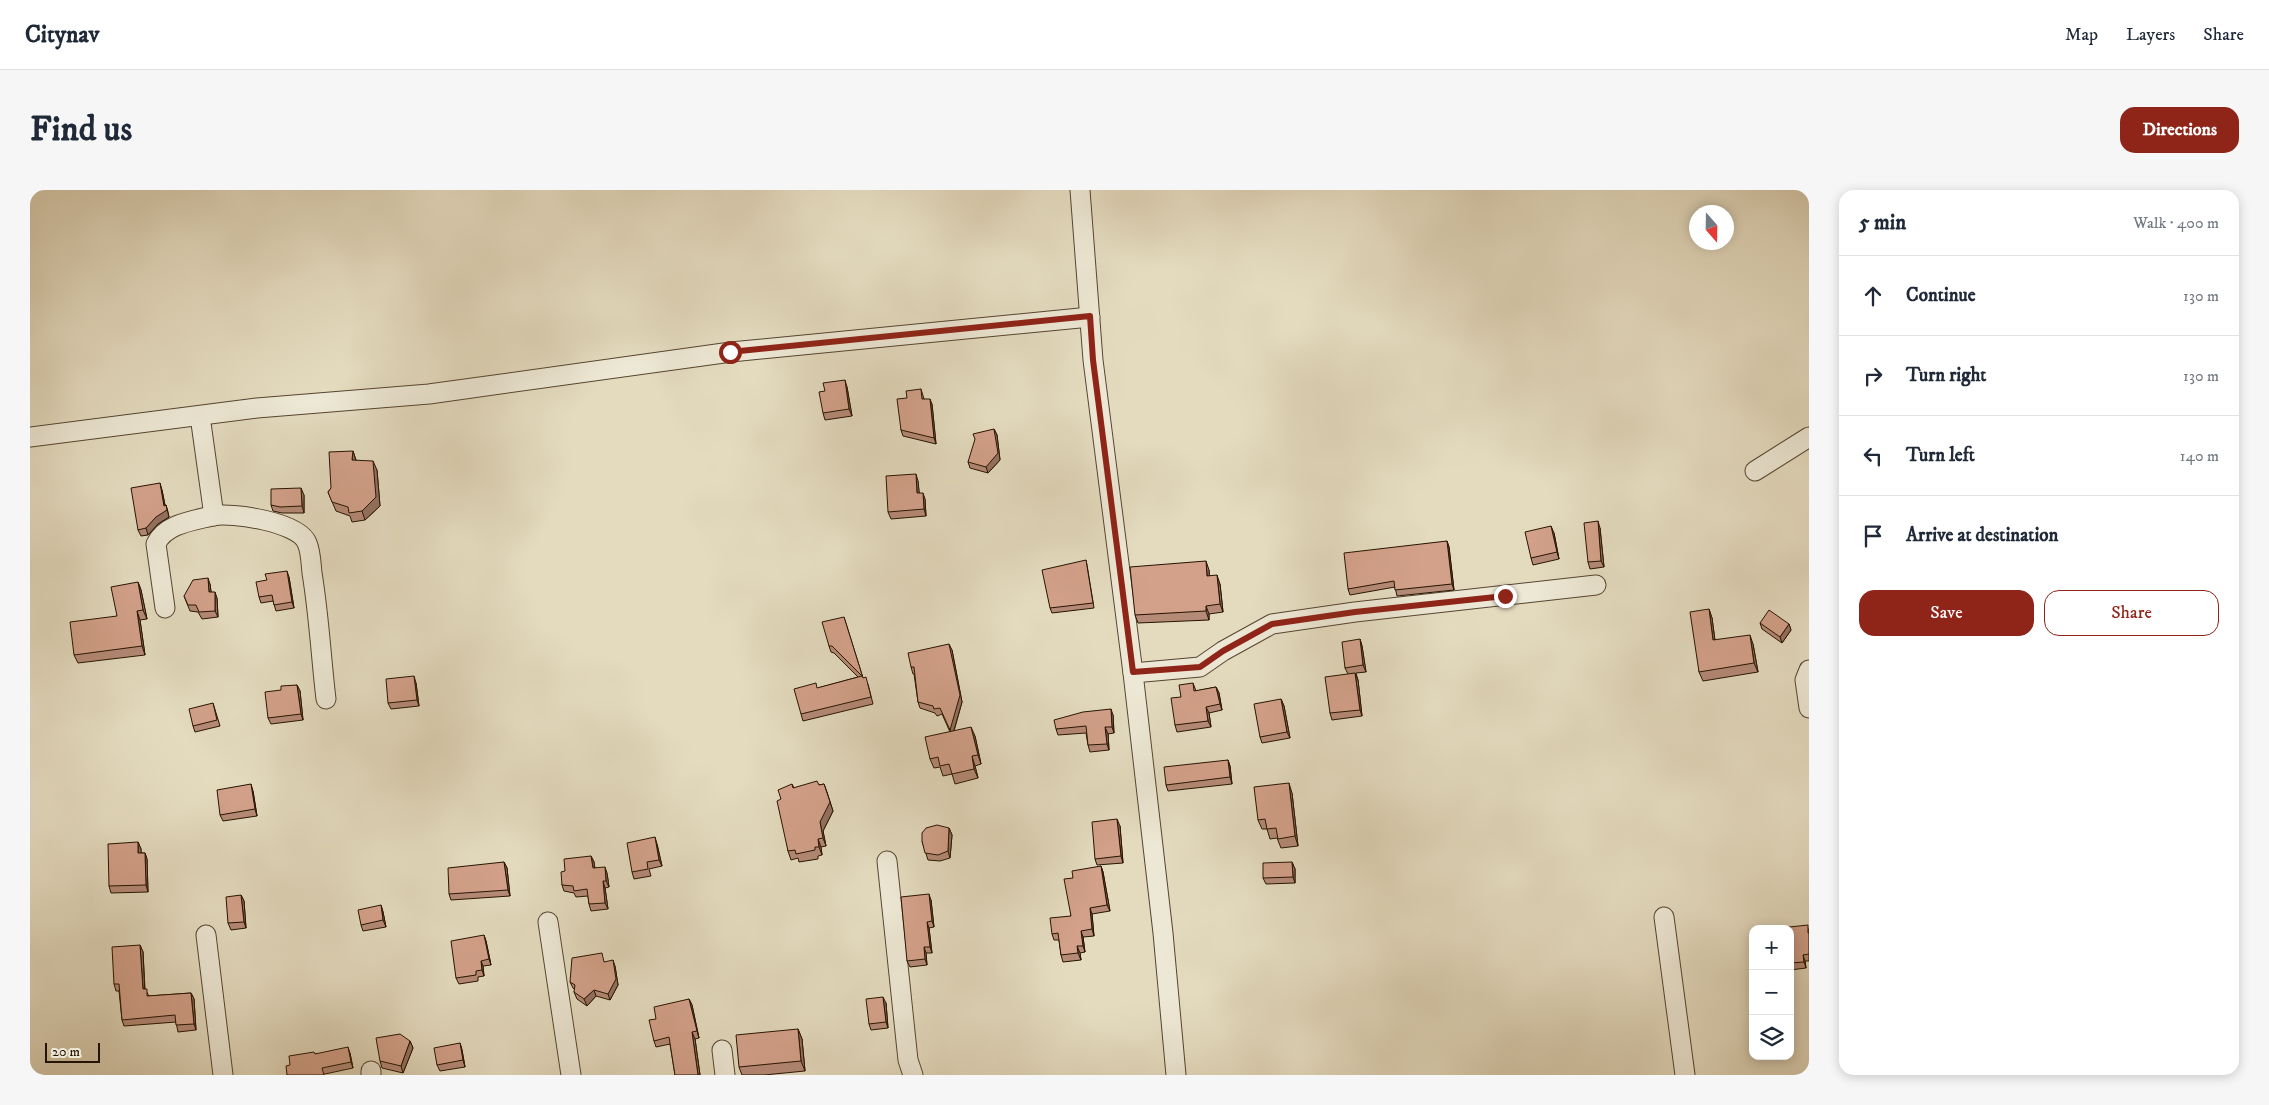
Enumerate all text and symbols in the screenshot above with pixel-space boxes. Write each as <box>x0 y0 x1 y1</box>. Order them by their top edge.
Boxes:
text: Citynav <box>25 20 99 50</box>
text: Map <box>2065 24 2098 46</box>
text: Layers <box>2126 24 2175 46</box>
text: Share <box>2203 24 2244 46</box>
button: Directions <box>2120 107 2239 153</box>
text: Find us <box>30 108 132 152</box>
north arrow <box>1689 205 1734 250</box>
text: 5 min <box>1859 210 1906 236</box>
text: Walk · 400 m <box>2133 213 2219 233</box>
icon: ahead <box>1859 282 1887 310</box>
text: Continue <box>1906 284 1976 307</box>
text: 130 m <box>2183 286 2219 306</box>
route start <box>719 341 742 364</box>
icon: right <box>1859 362 1887 390</box>
text: Turn right <box>1906 364 1986 387</box>
text: 130 m <box>2183 366 2219 386</box>
icon: left <box>1859 442 1887 470</box>
text: Turn left <box>1906 444 1975 467</box>
text: 140 m <box>2180 446 2219 466</box>
icon: arrive <box>1859 522 1887 550</box>
text: Arrive at destination <box>1906 524 2058 547</box>
route end <box>1494 585 1517 608</box>
button: Save <box>1859 590 2034 636</box>
button: Share <box>2044 590 2219 636</box>
map controls <box>1749 925 1794 1060</box>
button: + <box>1749 925 1794 970</box>
button: − <box>1749 970 1794 1015</box>
button: layers <box>1749 1015 1794 1060</box>
scale bar <box>45 1040 100 1063</box>
text: 20 m <box>52 1043 80 1061</box>

